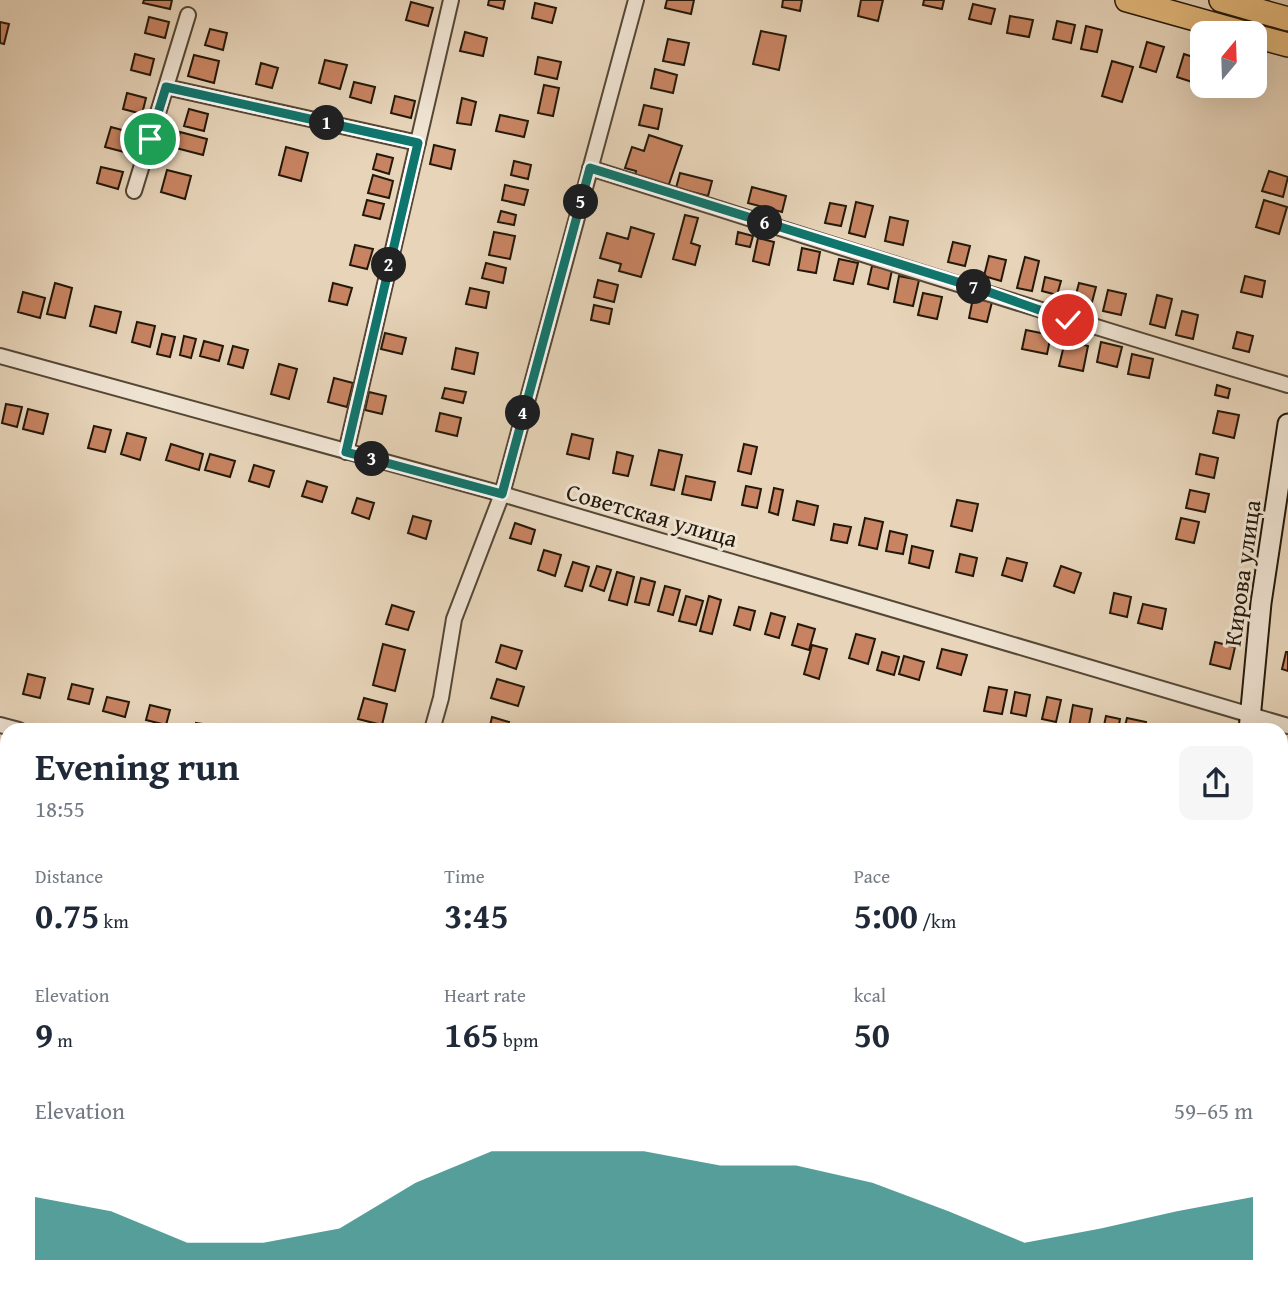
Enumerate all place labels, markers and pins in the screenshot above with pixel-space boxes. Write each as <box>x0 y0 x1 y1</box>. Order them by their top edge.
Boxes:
pin: 1 <box>310 106 344 140</box>
pin <box>120 109 180 169</box>
pin: 5 <box>564 184 598 220</box>
pin: 6 <box>748 206 782 241</box>
pin: 2 <box>372 247 406 282</box>
pin: 7 <box>956 270 992 304</box>
pin <box>1038 290 1098 350</box>
pin: 4 <box>505 396 540 430</box>
pin: 3 <box>354 442 390 476</box>

